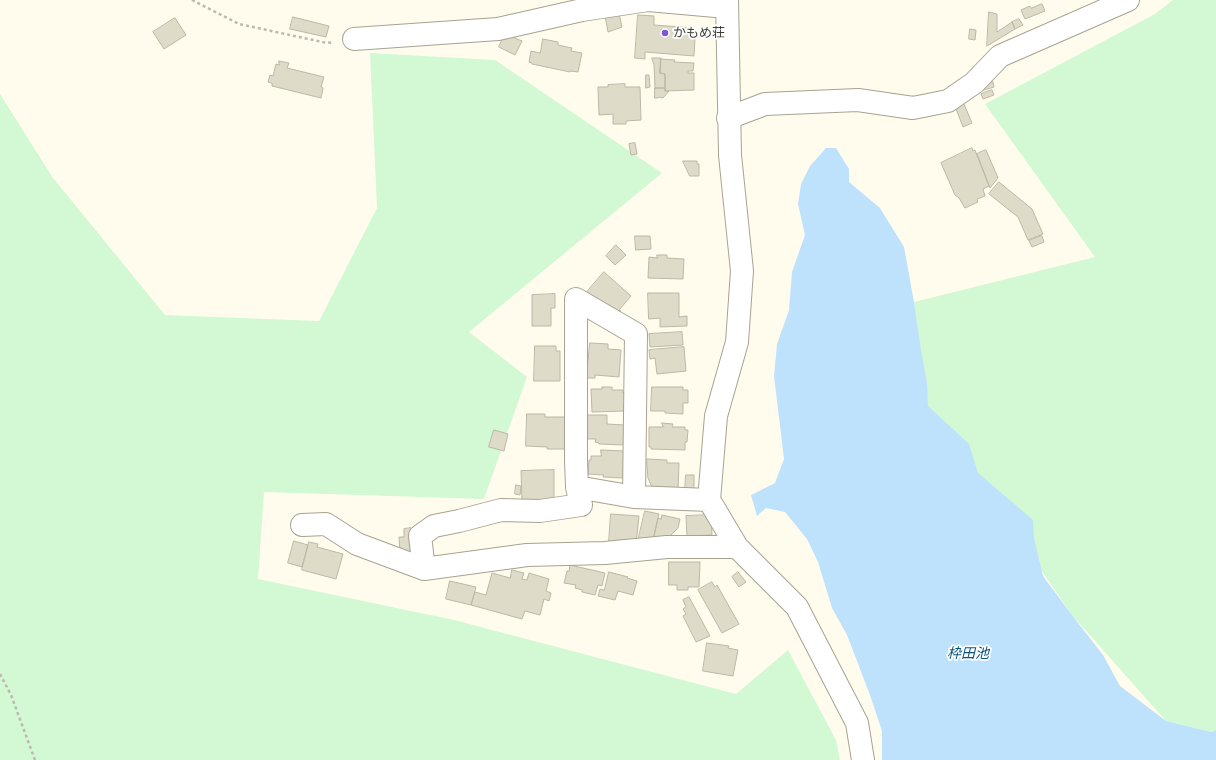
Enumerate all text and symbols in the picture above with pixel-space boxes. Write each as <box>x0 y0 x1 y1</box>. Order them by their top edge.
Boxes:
place label: かもめ荘 <box>673 25 725 41</box>
marker: かもめ荘 <box>660 28 670 38</box>
water label: 枠田池 <box>947 646 989 662</box>

